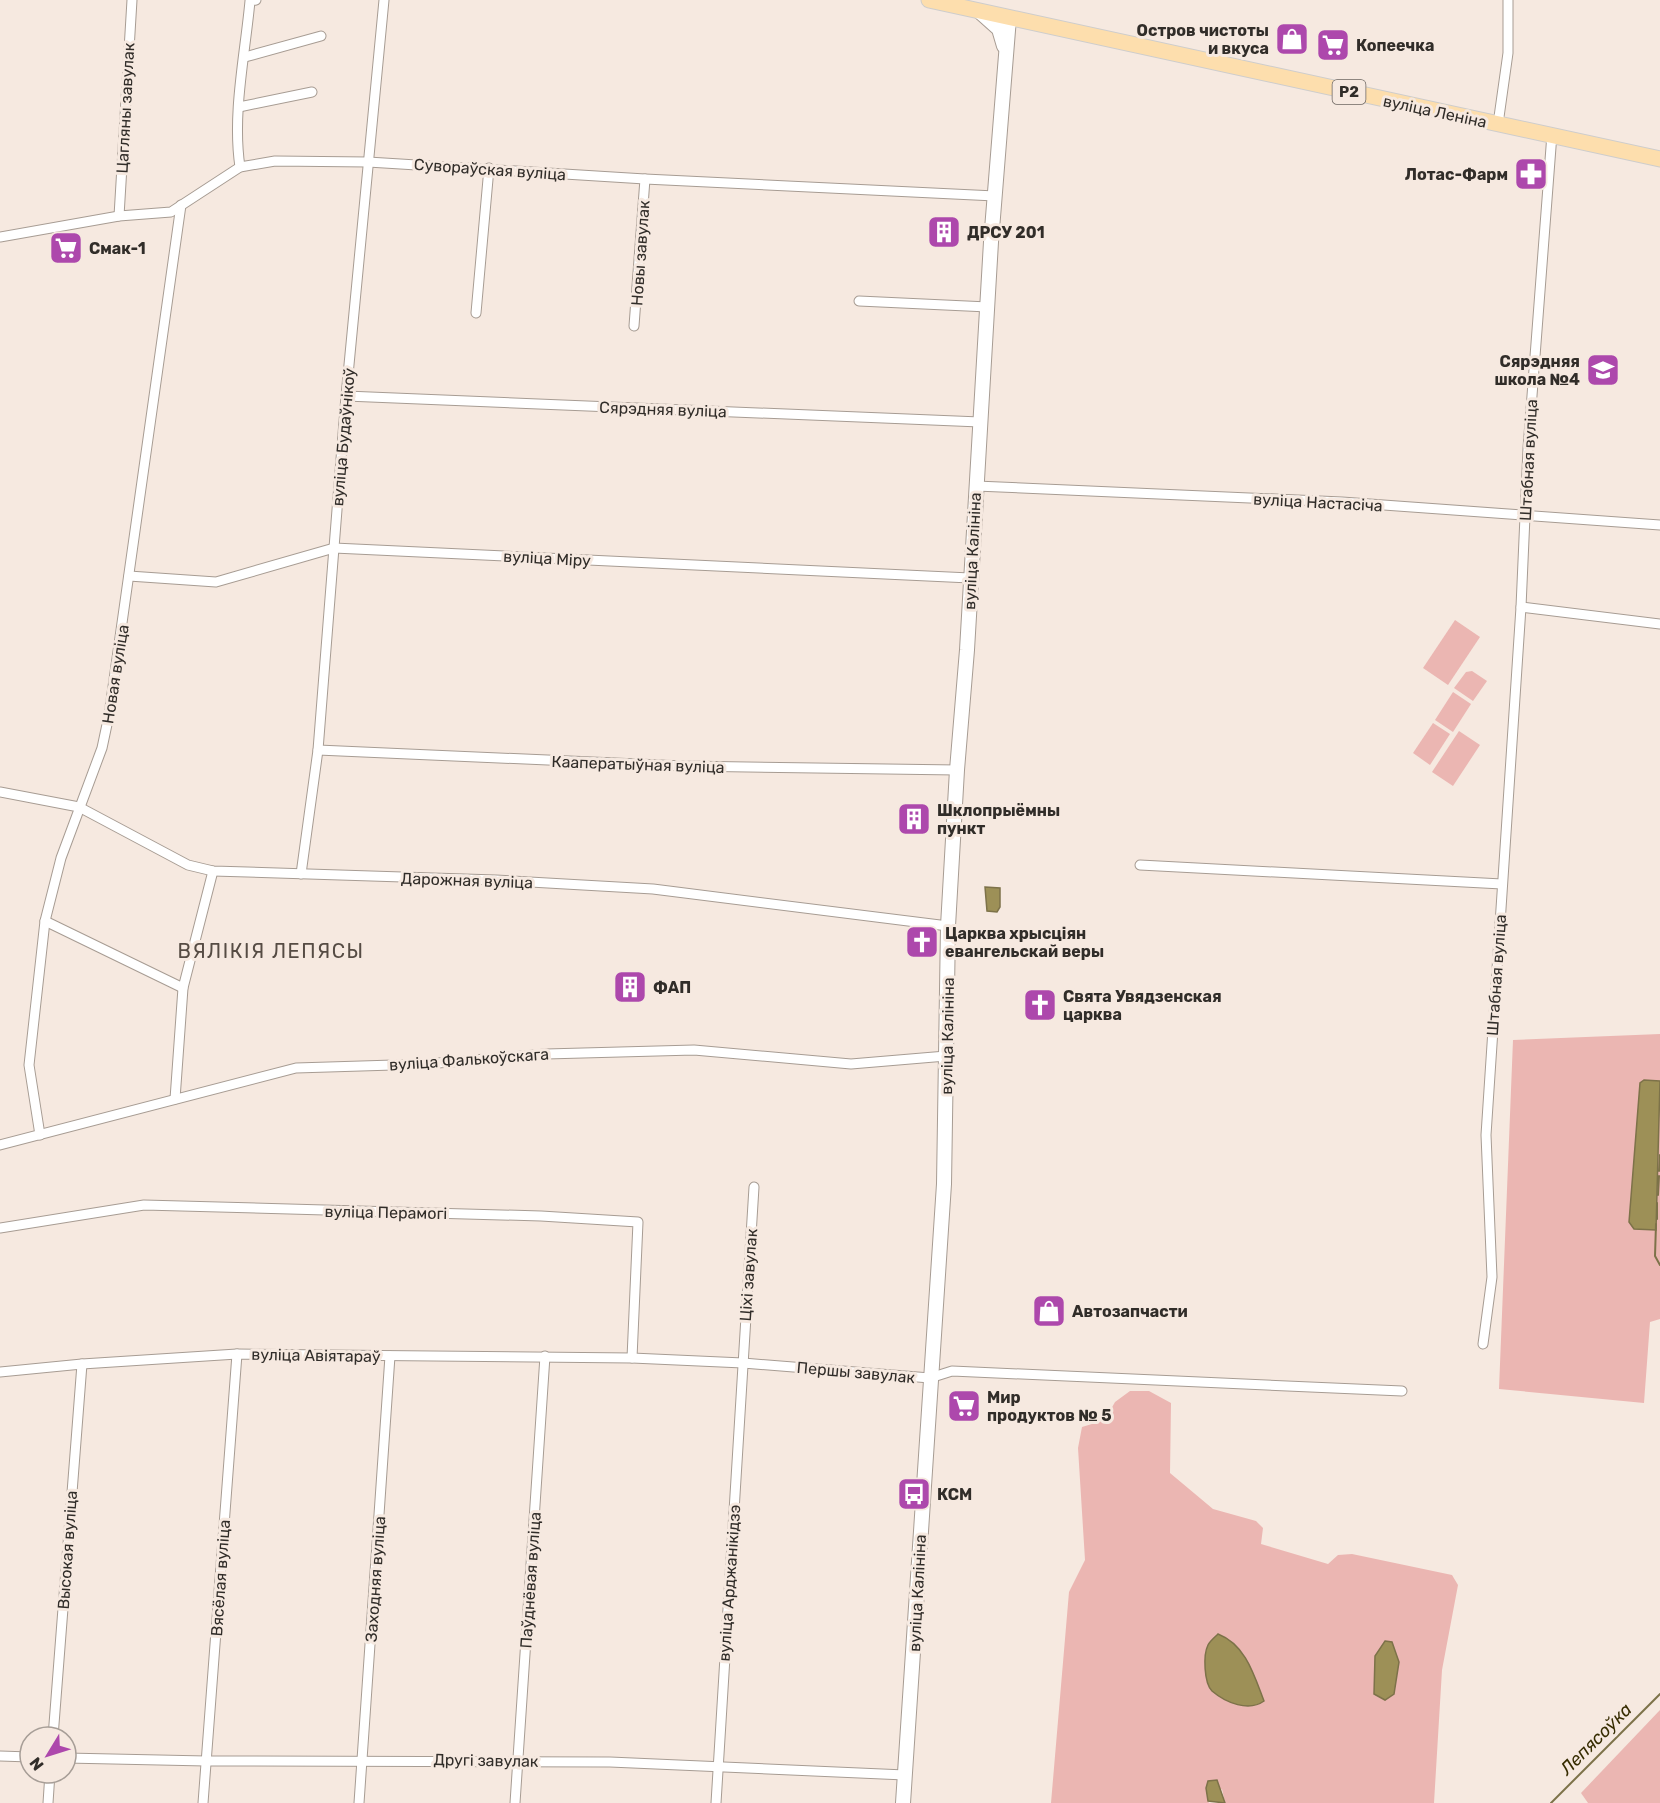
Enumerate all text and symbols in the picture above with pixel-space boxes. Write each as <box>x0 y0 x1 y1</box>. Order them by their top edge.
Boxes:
place label: Остров чистоты и вкуса <box>1137 21 1269 58</box>
shop icon: Остров чистоты и вкуса <box>1274 21 1310 57</box>
supermarket icon: Копеечка <box>1315 27 1351 63</box>
place label: Копеечка <box>1356 36 1434 55</box>
street label: Цагляны завулак <box>113 42 138 174</box>
road number: Р2 <box>1332 80 1366 104</box>
street label: вуліца Леніна <box>1381 91 1488 132</box>
street label: Сувораўская вуліца <box>413 155 567 184</box>
pharmacy icon: Лотас-Фарм <box>1513 156 1549 192</box>
place label: Лотас-Фарм <box>1405 165 1508 184</box>
street label: Новы завулак <box>627 199 654 306</box>
building icon: ДРСУ 201 <box>926 214 962 250</box>
place label: ДРСУ 201 <box>967 223 1045 242</box>
supermarket icon: Смак-1 <box>48 230 84 266</box>
place label: Смак-1 <box>89 239 146 258</box>
place label: Сярэдняя школа №4 <box>1494 352 1580 389</box>
school or university icon: Сярэдняя школа №4 <box>1585 352 1621 388</box>
street label: вуліца Будаўнікоў <box>328 367 359 507</box>
street label: Сярэдняя вуліца <box>599 398 727 421</box>
street label: Штабная вуліца <box>1516 399 1541 521</box>
street label: вуліца Настасіча <box>1253 490 1383 515</box>
street label: вуліца Калініна <box>960 492 985 610</box>
street label: вуліца Міру <box>503 547 591 570</box>
street label: Новая вуліца <box>98 623 133 725</box>
street label: Кааператыўная вуліца <box>551 752 725 777</box>
building icon: Шклопрыёмны пункт <box>896 801 932 837</box>
place label: Шклопрыёмны пункт <box>937 801 1060 838</box>
street label: Дарожная вуліца <box>401 869 533 892</box>
street label: Штабная вуліца <box>1483 914 1510 1037</box>
church icon: Царква хрысціян евангельскай веры <box>904 924 940 960</box>
place label: Царква хрысціян евангельскай веры <box>945 924 1104 961</box>
district label: ВЯЛІКІЯ ЛЕПЯСЫ <box>178 939 364 963</box>
building icon: ФАП <box>612 969 648 1005</box>
street label: вуліца Калініна <box>937 977 958 1095</box>
place label: ФАП <box>653 978 691 997</box>
church icon: Свята Увядзенская царква <box>1022 987 1058 1023</box>
place label: Свята Увядзенская царква <box>1063 987 1222 1024</box>
street label: вуліца Фалькоўскага <box>388 1044 550 1075</box>
street label: вуліца Перамогі <box>325 1202 447 1223</box>
street label: Ціхі завулак <box>736 1228 761 1322</box>
shop icon: Автозапчасти <box>1031 1293 1067 1329</box>
place label: Автозапчасти <box>1072 1302 1188 1321</box>
street label: вуліца Авіятараў <box>251 1345 381 1366</box>
street label: Першы завулак <box>796 1358 916 1387</box>
supermarket icon: Мир продуктов № 5 <box>946 1388 982 1424</box>
place label: Мир продуктов № 5 <box>987 1388 1112 1425</box>
bus stop icon: КСМ <box>896 1476 932 1512</box>
place label: КСМ <box>937 1485 972 1504</box>
street label: Высокая вуліца <box>54 1490 81 1610</box>
street label: вуліца Арджанікідзэ <box>715 1504 744 1662</box>
street label: Паўднёвая вуліца <box>516 1511 545 1649</box>
street label: Заходняя вуліца <box>362 1515 389 1643</box>
street label: Вясёлая вуліца <box>207 1519 234 1637</box>
street label: вуліца Калініна <box>905 1534 930 1652</box>
water label: Лепясоўка <box>1555 1698 1637 1780</box>
north arrow <box>18 1725 78 1785</box>
street label: Другі завулак <box>433 1750 539 1771</box>
text: N <box>26 1754 48 1774</box>

